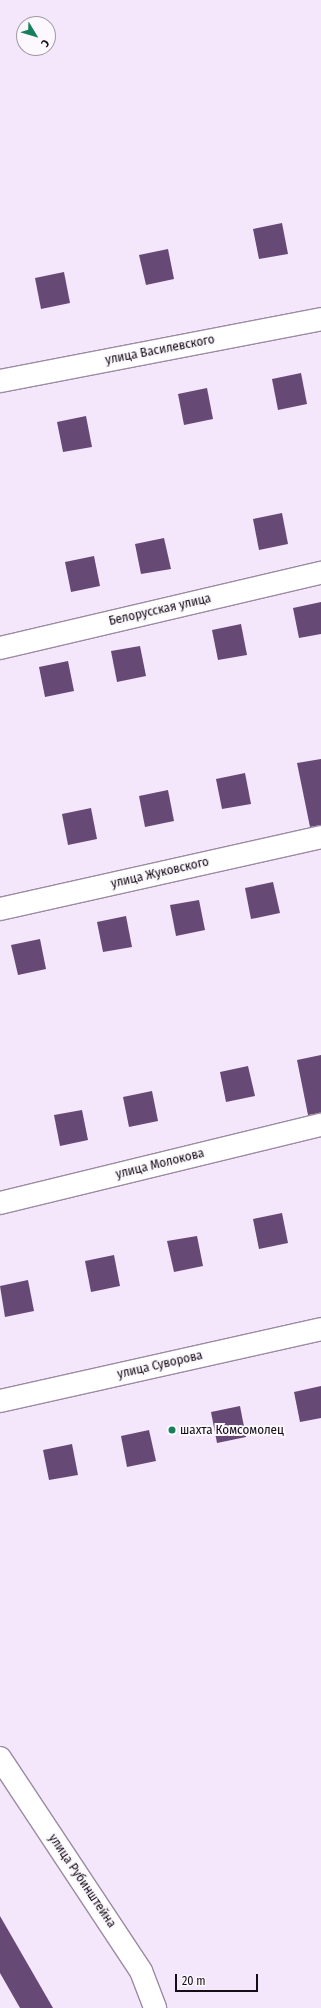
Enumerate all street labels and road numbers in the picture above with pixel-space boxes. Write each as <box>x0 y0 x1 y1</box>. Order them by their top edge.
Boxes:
street label: улица Василевского <box>104 332 216 368</box>
street label: Белорусская улица <box>107 591 213 629</box>
street label: улица Жуковского <box>109 854 211 892</box>
street label: улица Молокова <box>114 1145 206 1183</box>
street label: улица Суворова <box>116 1348 204 1382</box>
street label: улица Рубинштейна <box>45 1831 119 1931</box>

